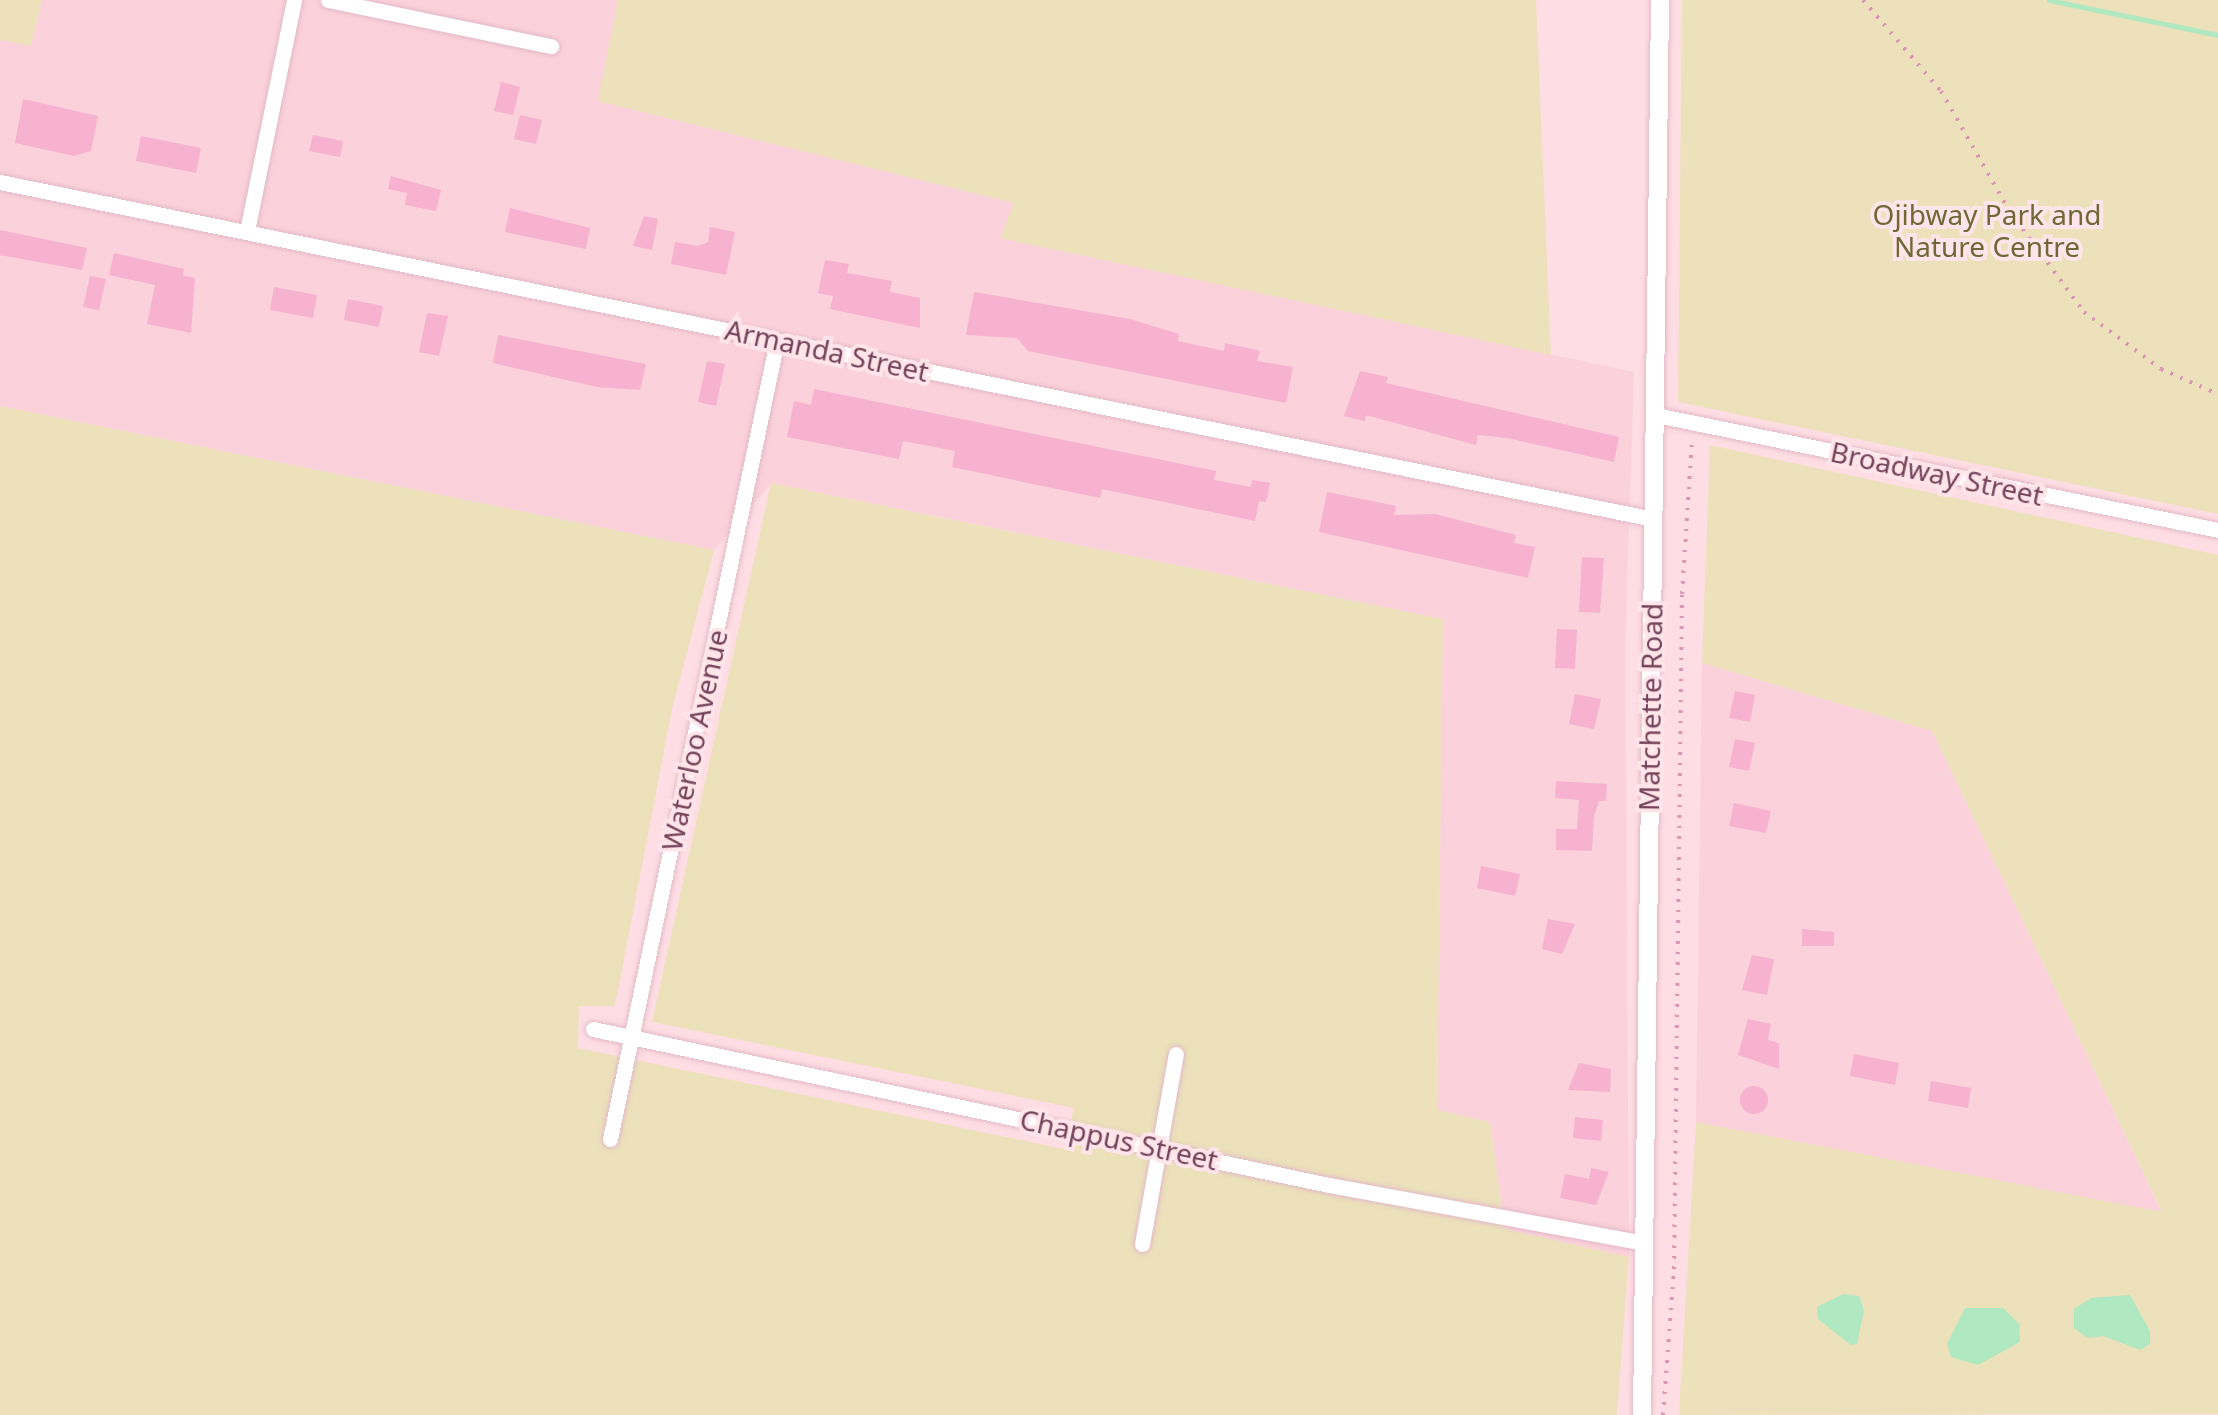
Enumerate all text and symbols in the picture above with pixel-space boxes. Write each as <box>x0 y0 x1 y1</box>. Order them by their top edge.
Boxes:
park label: Ojibway Park and Nature Centre <box>1873 197 2101 263</box>
street label: Armanda Street <box>722 312 932 388</box>
street label: Broadway Street <box>1828 434 2046 512</box>
street label: Matchette Road <box>1631 603 1669 811</box>
street label: Waterloo Avenue <box>654 626 734 854</box>
street label: Chappus Street <box>1017 1102 1221 1176</box>

